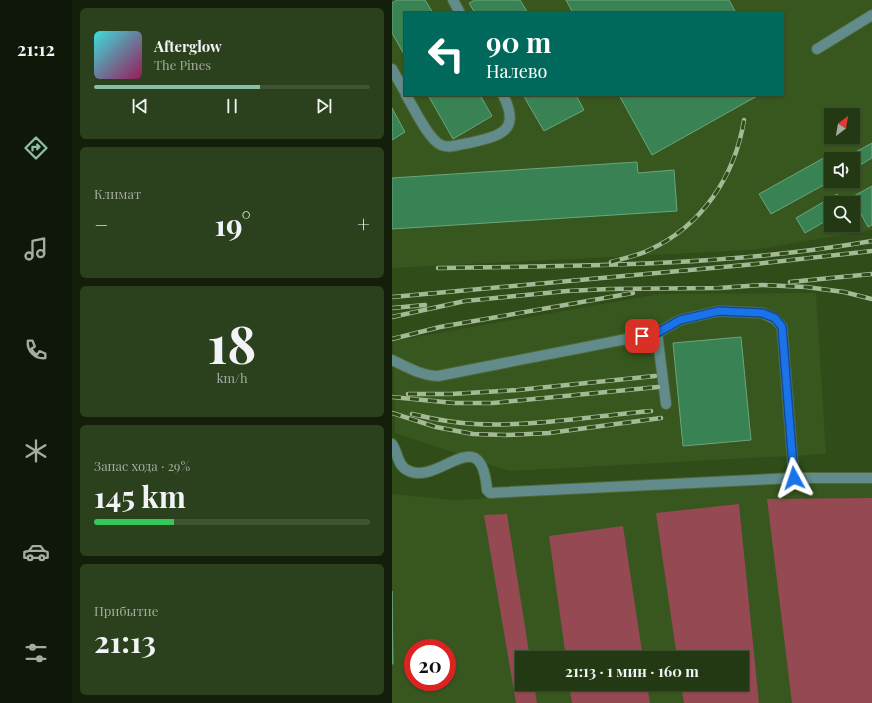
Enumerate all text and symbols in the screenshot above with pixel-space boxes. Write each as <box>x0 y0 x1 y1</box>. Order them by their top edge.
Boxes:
text: 90 m <box>486 23 551 60</box>
icon: left <box>420 28 472 80</box>
text: Afterglow <box>154 36 222 56</box>
text: 21:12 <box>17 37 55 61</box>
text: The Pines <box>154 56 211 73</box>
text: Налево <box>486 59 547 83</box>
icon: previous <box>129 95 151 117</box>
icon: pause <box>221 95 243 117</box>
icon: next <box>313 95 335 117</box>
north arrow <box>824 108 860 144</box>
map controls <box>824 108 860 232</box>
icon: directions <box>22 134 50 162</box>
button: sound <box>824 152 860 188</box>
text: Климат <box>94 185 141 202</box>
button: search <box>824 196 860 232</box>
text: 19° <box>215 204 251 244</box>
text: − <box>94 209 108 239</box>
text: + <box>357 209 370 239</box>
icon: music <box>22 235 50 263</box>
text: 18 <box>207 308 257 377</box>
pin <box>625 319 659 353</box>
icon: arrive <box>631 325 653 347</box>
icon: phone <box>22 336 50 364</box>
text: km/h <box>216 369 248 386</box>
icon: climate <box>22 437 50 465</box>
text: Запас хода · 29% <box>94 457 190 474</box>
position arrow <box>773 457 815 499</box>
text: 145 km <box>94 476 186 516</box>
icon: car <box>22 538 50 566</box>
text: Прибытие <box>94 602 158 619</box>
text: 21:13 <box>94 621 156 661</box>
icon: filters <box>22 639 50 667</box>
speed limit sign: 20 <box>404 639 456 691</box>
text: 21:13 · 1 мин · 160 m <box>565 661 699 681</box>

